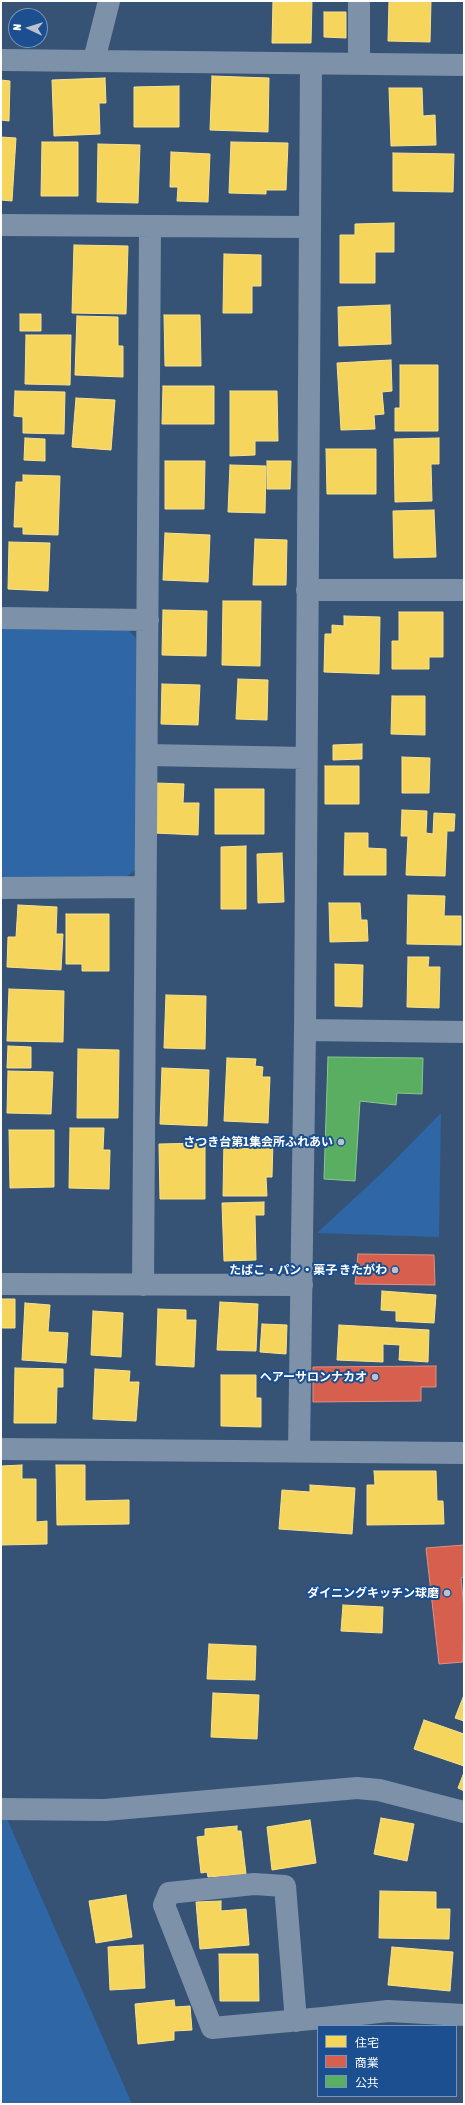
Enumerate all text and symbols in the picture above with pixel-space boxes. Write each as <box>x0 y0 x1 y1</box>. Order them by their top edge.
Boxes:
north arrow <box>8 8 48 48</box>
text: N <box>11 24 23 31</box>
place label: さつき台第1集会所ふれあい <box>183 1135 333 1149</box>
marker: さつき台第1集会所ふれあい <box>336 1137 346 1147</box>
place label: たばこ・パン・菓子 きたがわ <box>229 1263 387 1277</box>
marker: たばこ・パン・菓子 きたがわ <box>390 1265 400 1275</box>
place label: ヘアーサロンナカオ <box>260 1370 367 1384</box>
marker: ヘアーサロンナカオ <box>370 1372 380 1382</box>
place label: ダイニングキッチン球磨 <box>307 1586 439 1600</box>
marker: ダイニングキッチン球磨 <box>442 1588 452 1598</box>
legend <box>317 2025 457 2097</box>
text: 住宅 <box>355 2036 379 2050</box>
text: 商業 <box>355 2056 379 2070</box>
text: 公共 <box>355 2076 379 2090</box>

